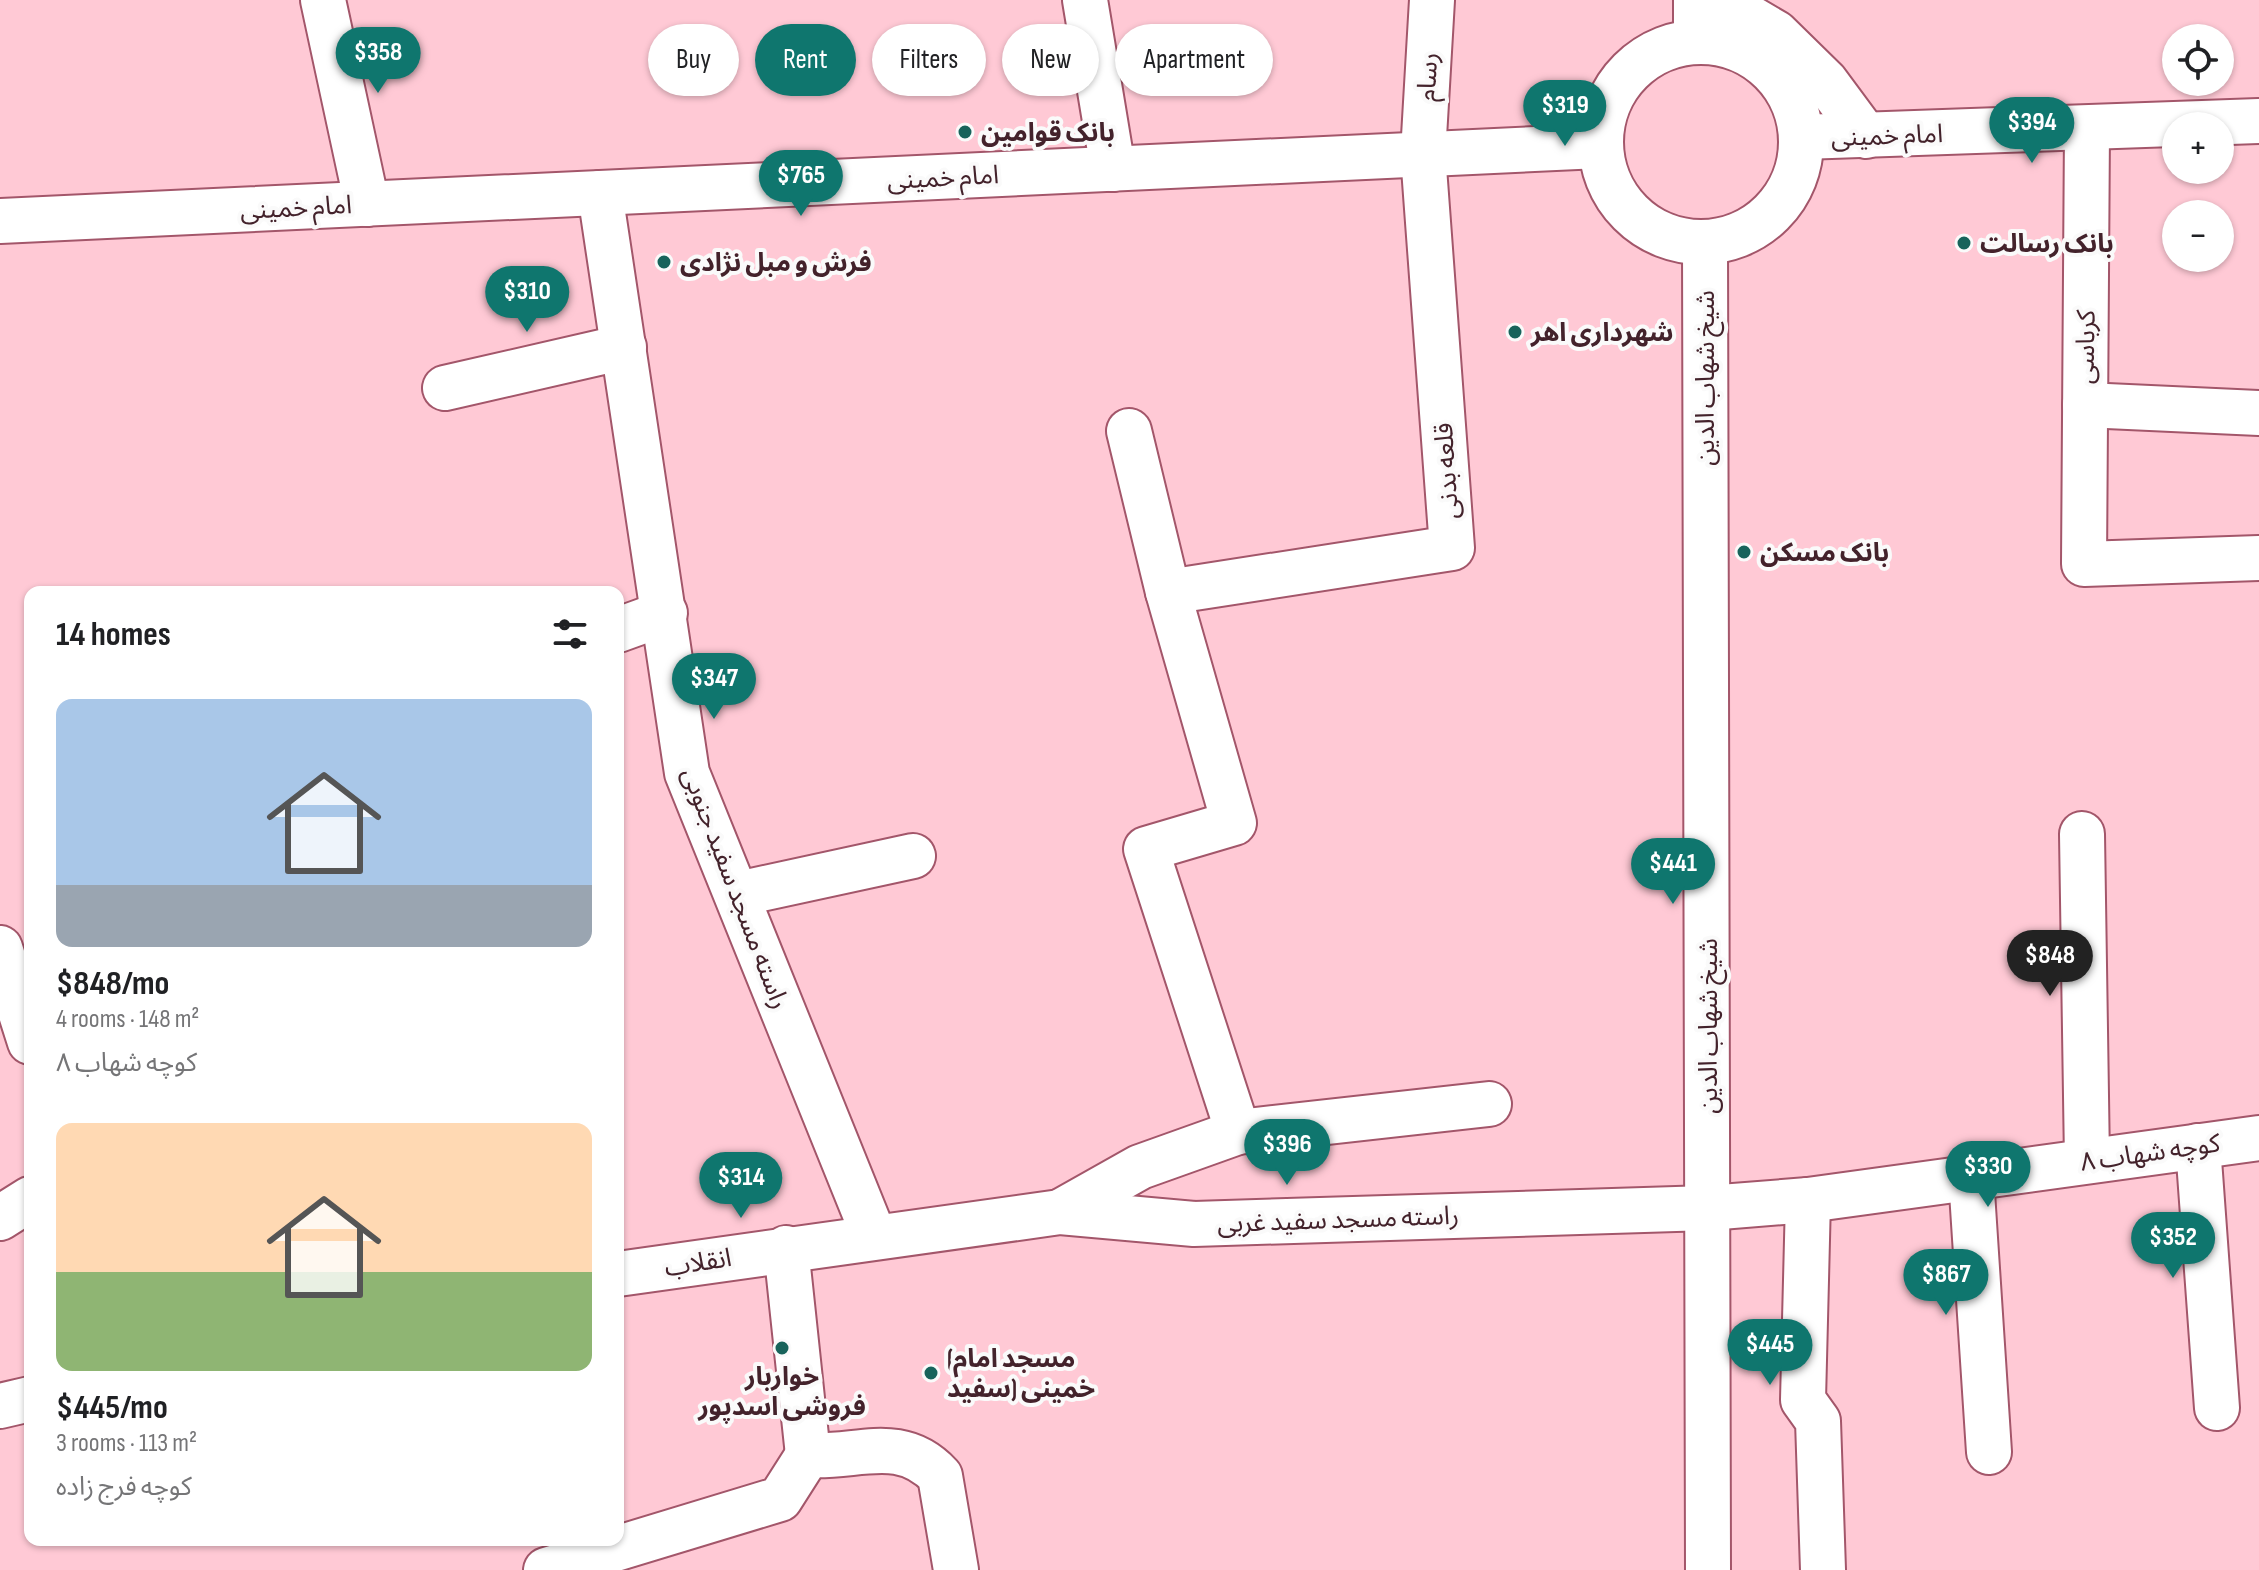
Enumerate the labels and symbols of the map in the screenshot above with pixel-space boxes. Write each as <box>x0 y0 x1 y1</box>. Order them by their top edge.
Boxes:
pin: $358 <box>331 27 425 95</box>
street label: رسام <box>1412 52 1448 103</box>
pin: $319 <box>1518 80 1612 148</box>
pin: $394 <box>1985 97 2079 165</box>
place label: بانک قوامین <box>981 118 1115 149</box>
street label: امام خمینی <box>1830 119 1944 157</box>
marker: بانک قوامین <box>956 123 974 141</box>
pin: $765 <box>754 150 848 218</box>
street label: امام خمینی <box>886 160 1000 200</box>
street label: امام خمینی <box>239 190 353 230</box>
place label: بانک رسالت <box>1980 229 2114 260</box>
marker: بانک رسالت <box>1955 234 1973 252</box>
place label: فرش و مبل نژادی <box>680 248 872 279</box>
marker: فرش و مبل نژادی <box>655 253 673 271</box>
pin: $310 <box>480 266 574 334</box>
street label: شیخ شهاب الدین <box>1691 290 1725 466</box>
street label: کرباسی <box>2070 309 2103 384</box>
place label: شهرداری اهر <box>1530 318 1674 349</box>
marker: شهرداری اهر <box>1506 323 1524 341</box>
street label: قلعه بدنی <box>1429 422 1466 520</box>
place label: بانک مسکن <box>1760 538 1889 569</box>
marker: بانک مسکن <box>1735 543 1753 561</box>
pin: $347 <box>667 653 761 721</box>
street label: راسته مسجد سفید جنوبی <box>674 764 795 1013</box>
pin: $441 <box>1626 838 1720 906</box>
pin: $848 <box>2003 930 2097 998</box>
street label: شیخ شهاب الدین <box>1694 938 1728 1114</box>
pin: $396 <box>1240 1119 1334 1187</box>
street label: کوچه شهاب ۸ <box>2078 1128 2222 1179</box>
pin: $330 <box>1941 1141 2035 1209</box>
pin: $314 <box>694 1152 788 1220</box>
street label: راسته مسجد سفید غربی <box>1217 1201 1459 1240</box>
pin: $352 <box>2126 1212 2220 1280</box>
street label: انقلاب <box>662 1243 734 1284</box>
pin: $867 <box>1899 1249 1993 1317</box>
pin: $445 <box>1723 1319 1817 1387</box>
marker: خواربار فروشی اسدپور <box>773 1339 791 1357</box>
place label: (مسجد امام خمینی (سفید <box>947 1344 1095 1405</box>
place label: خواربار فروشی اسدپور <box>697 1362 866 1424</box>
marker: (مسجد امام خمینی (سفید <box>922 1364 940 1382</box>

